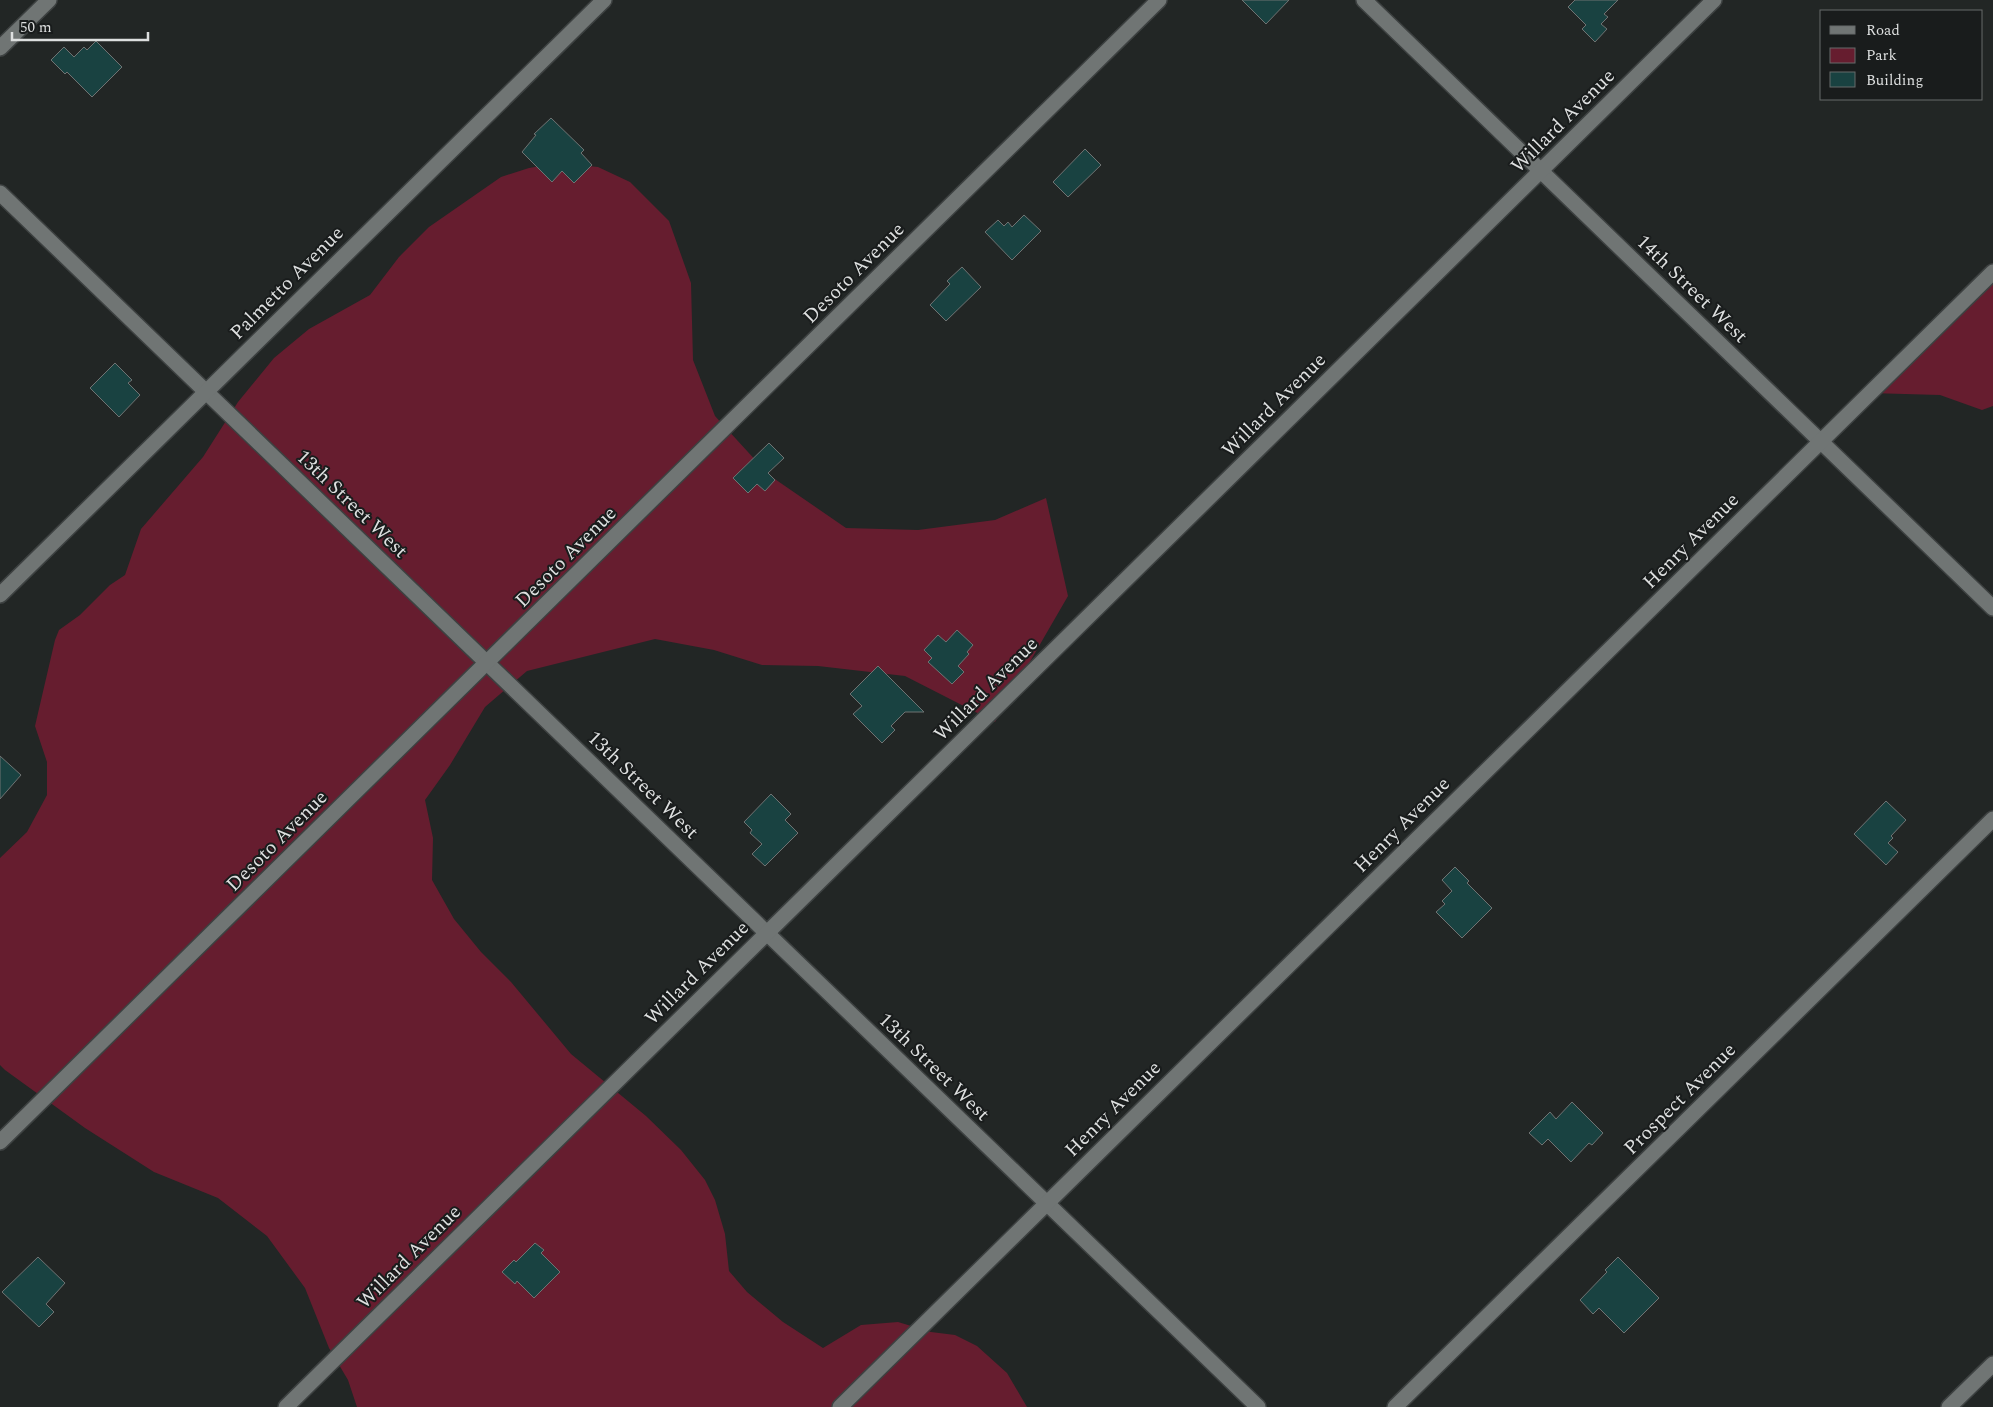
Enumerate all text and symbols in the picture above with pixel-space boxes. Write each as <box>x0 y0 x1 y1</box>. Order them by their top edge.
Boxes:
scale bar <box>12 10 149 42</box>
legend <box>1820 10 1983 100</box>
text: 50 m <box>20 16 52 39</box>
text: Road <box>1866 19 1900 42</box>
text: Park <box>1866 44 1897 67</box>
street label: Willard Avenue <box>1504 62 1622 180</box>
text: Building <box>1866 69 1923 92</box>
street label: Desoto Avenue <box>796 215 912 331</box>
street label: Palmetto Avenue <box>223 219 351 347</box>
street label: 14th Street West <box>1629 228 1755 350</box>
street label: Willard Avenue <box>1215 346 1333 464</box>
street label: 13th Street West <box>289 443 415 565</box>
street label: Henry Avenue <box>1636 486 1746 596</box>
street label: Desoto Avenue <box>508 499 624 615</box>
street label: Willard Avenue <box>927 630 1045 748</box>
street label: 13th Street West <box>580 724 706 846</box>
street label: Henry Avenue <box>1347 770 1457 880</box>
street label: Desoto Avenue <box>219 783 335 899</box>
street label: Willard Avenue <box>638 914 756 1032</box>
street label: 13th Street West <box>871 1006 997 1128</box>
street label: Prospect Avenue <box>1617 1036 1743 1162</box>
street label: Henry Avenue <box>1058 1054 1168 1164</box>
street label: Willard Avenue <box>350 1198 468 1316</box>

